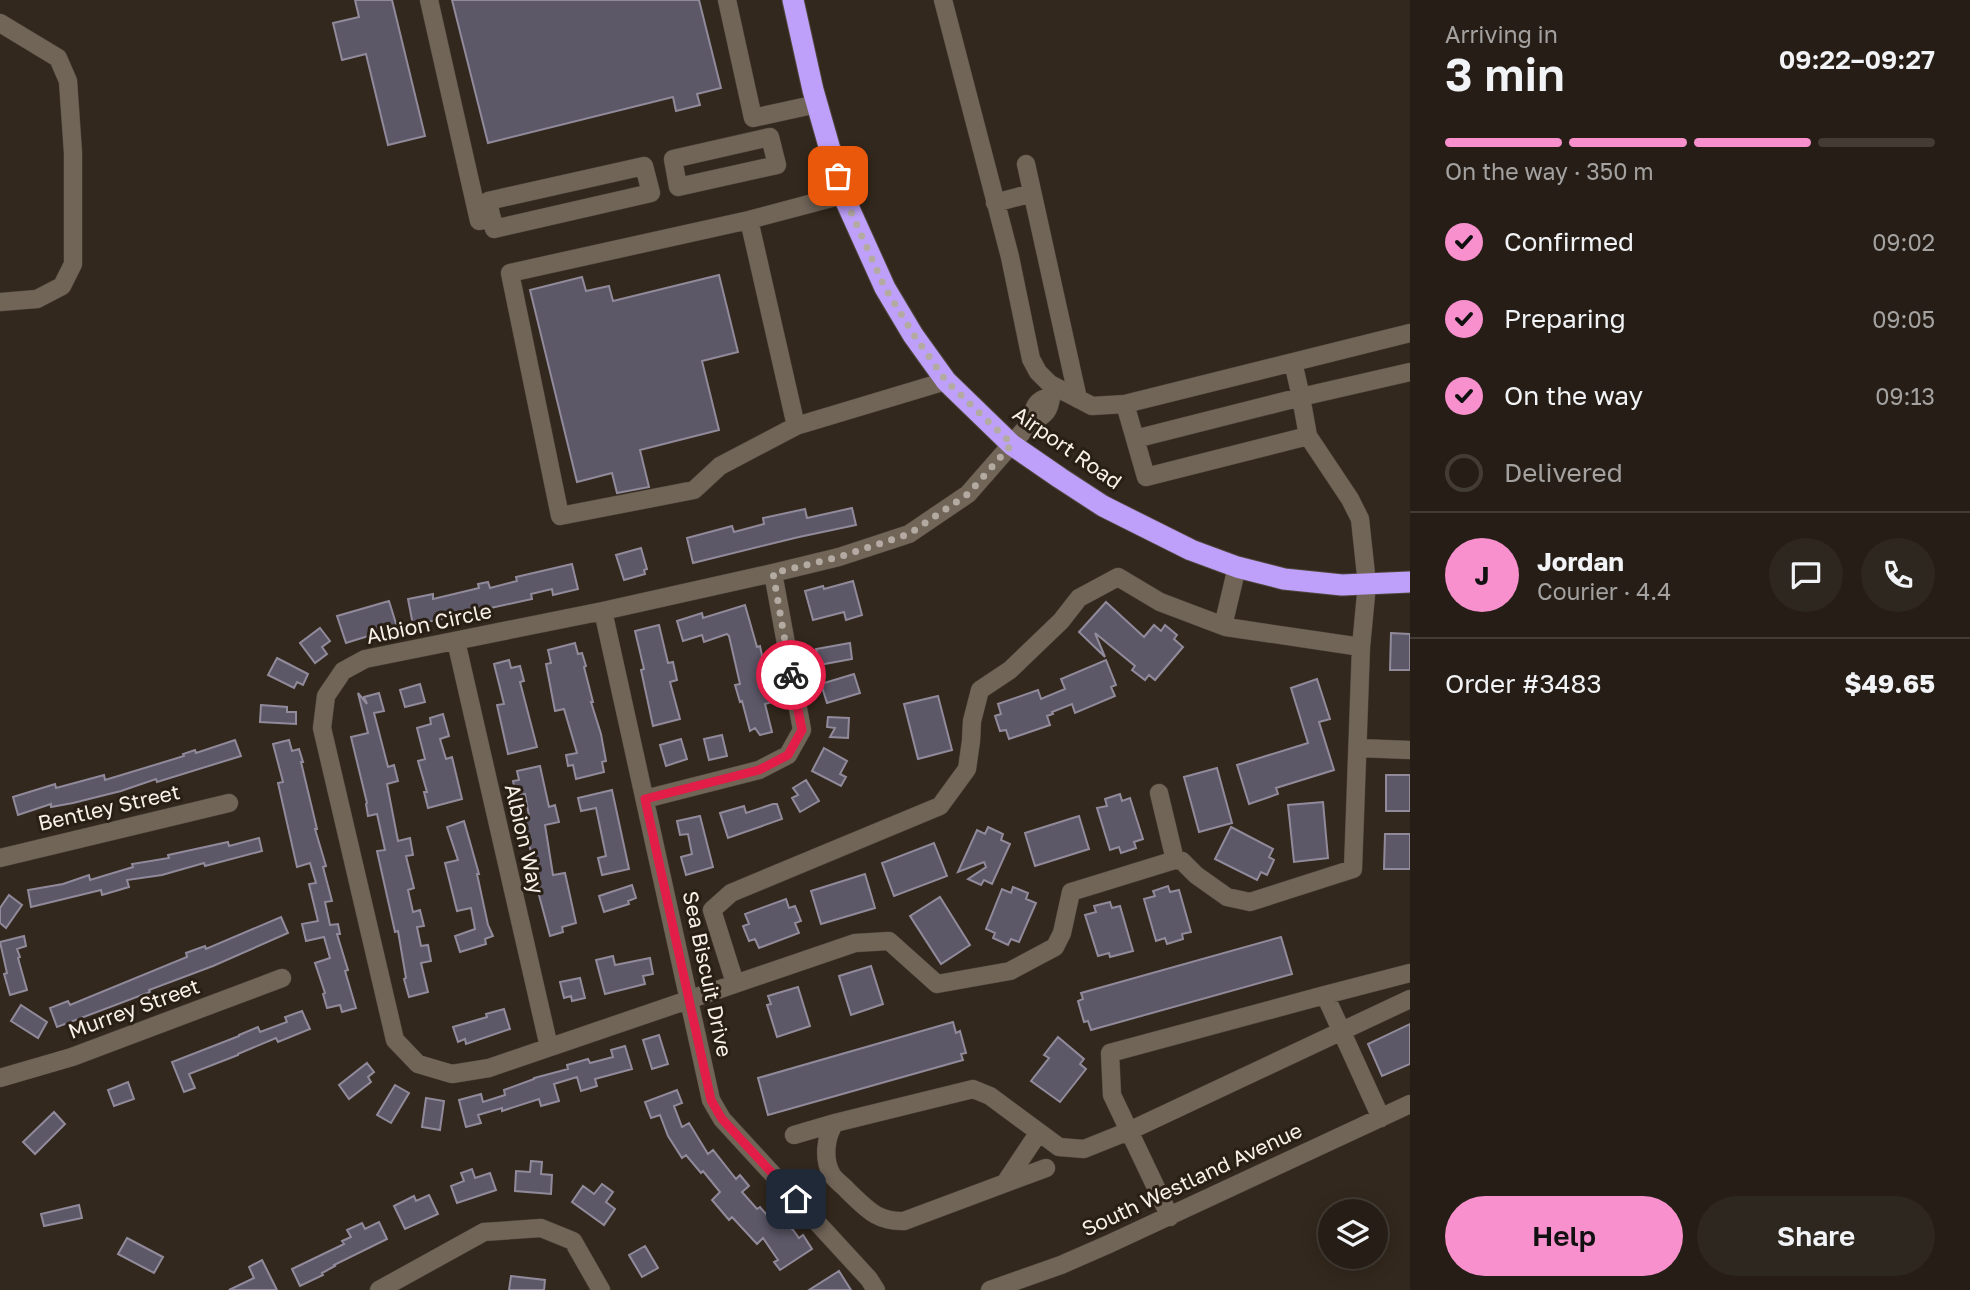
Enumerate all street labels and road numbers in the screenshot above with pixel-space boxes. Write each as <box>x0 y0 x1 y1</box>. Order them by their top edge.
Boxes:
street label: Airport Road <box>1008 400 1127 494</box>
street label: Albion Circle <box>364 597 494 649</box>
street label: Bentley Street <box>35 778 182 836</box>
street label: Albion Way <box>500 781 550 897</box>
street label: Sea Biscuit Drive <box>678 888 738 1059</box>
street label: Murrey Street <box>64 972 203 1044</box>
street label: South Westland Avenue <box>1077 1117 1306 1242</box>

